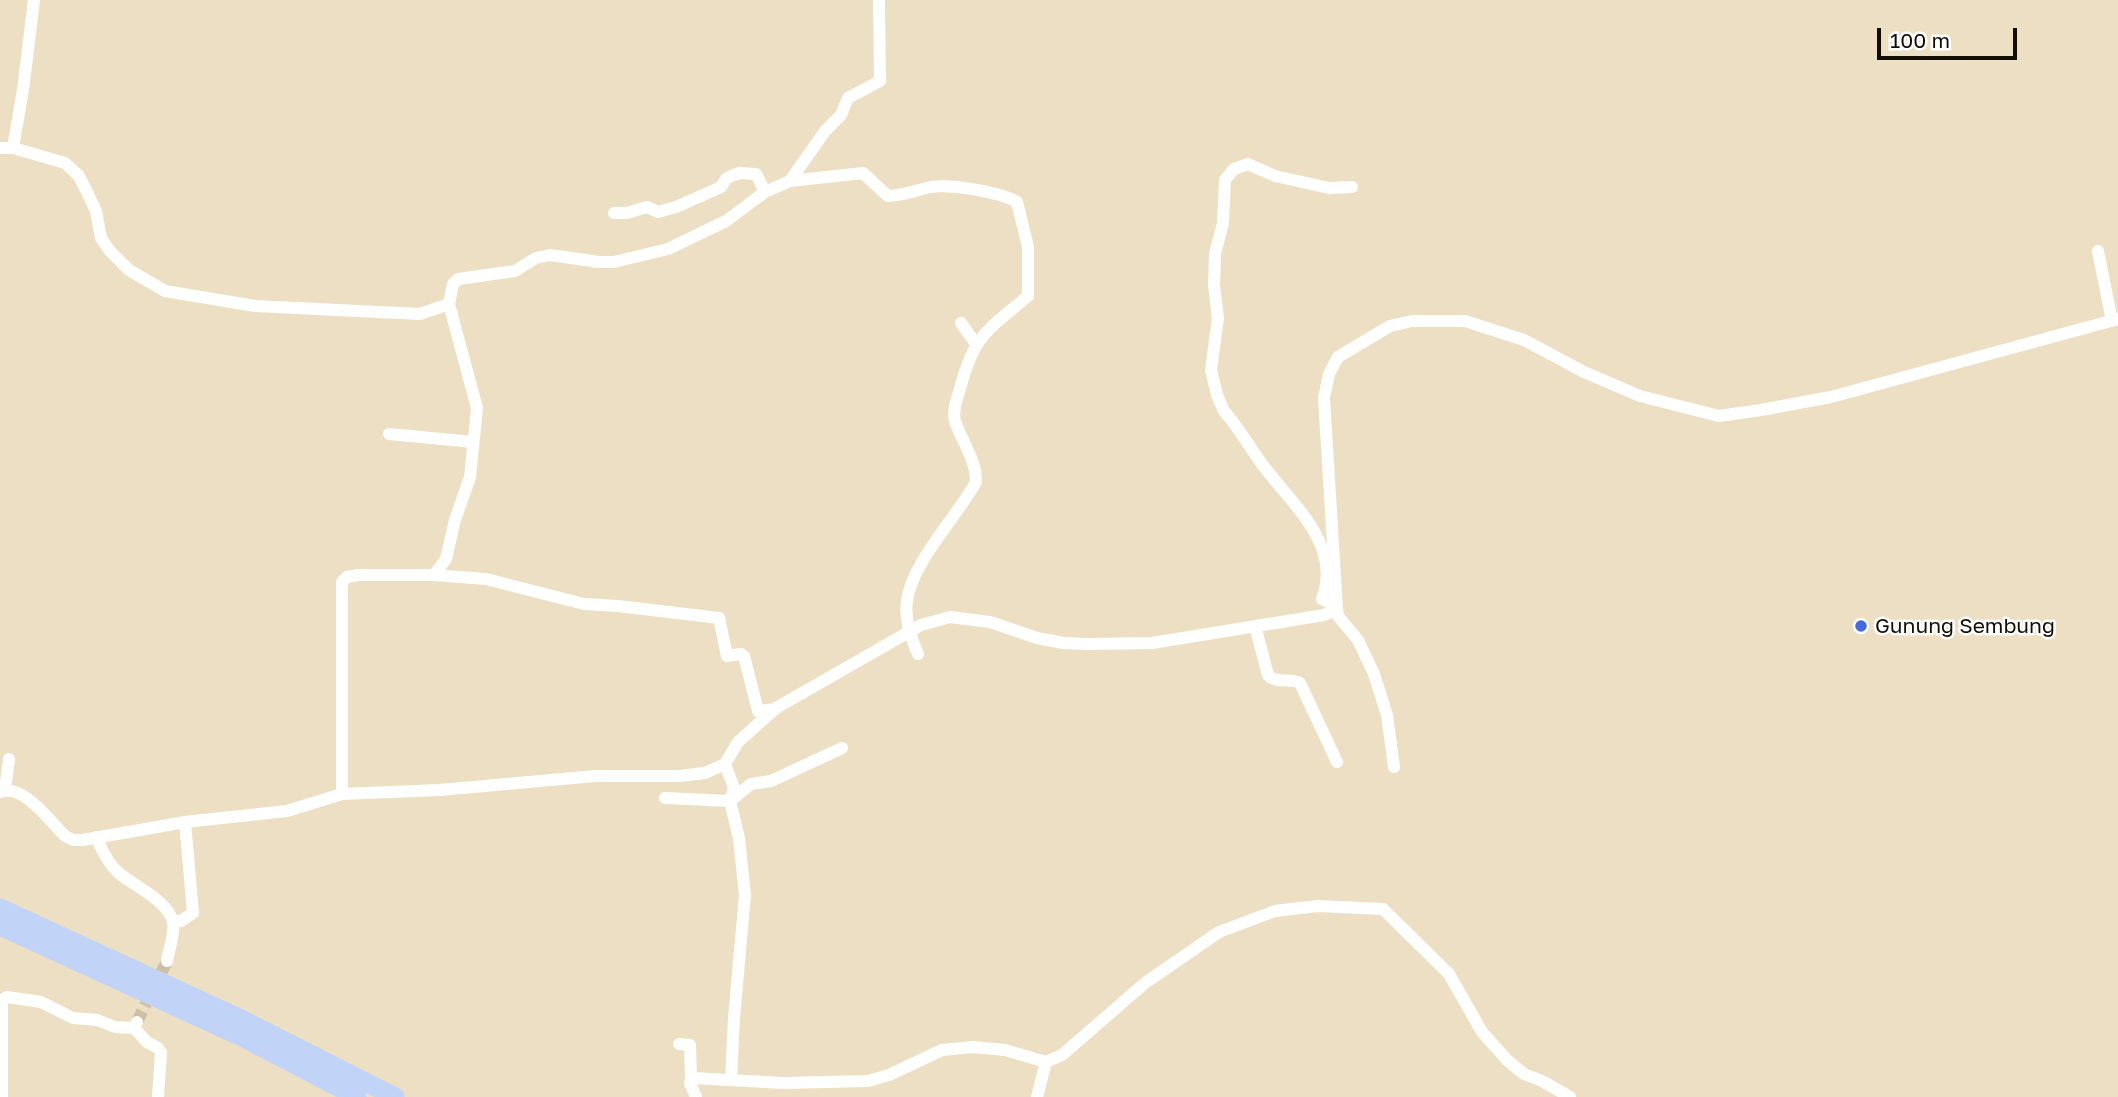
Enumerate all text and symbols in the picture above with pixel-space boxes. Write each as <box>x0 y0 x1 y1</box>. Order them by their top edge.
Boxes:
scale bar <box>1880 14 2020 58</box>
text: 100 m <box>1890 27 1950 53</box>
place label: Gunung Sembung <box>1875 613 2055 639</box>
marker: Gunung Sembung <box>1853 618 1869 634</box>

